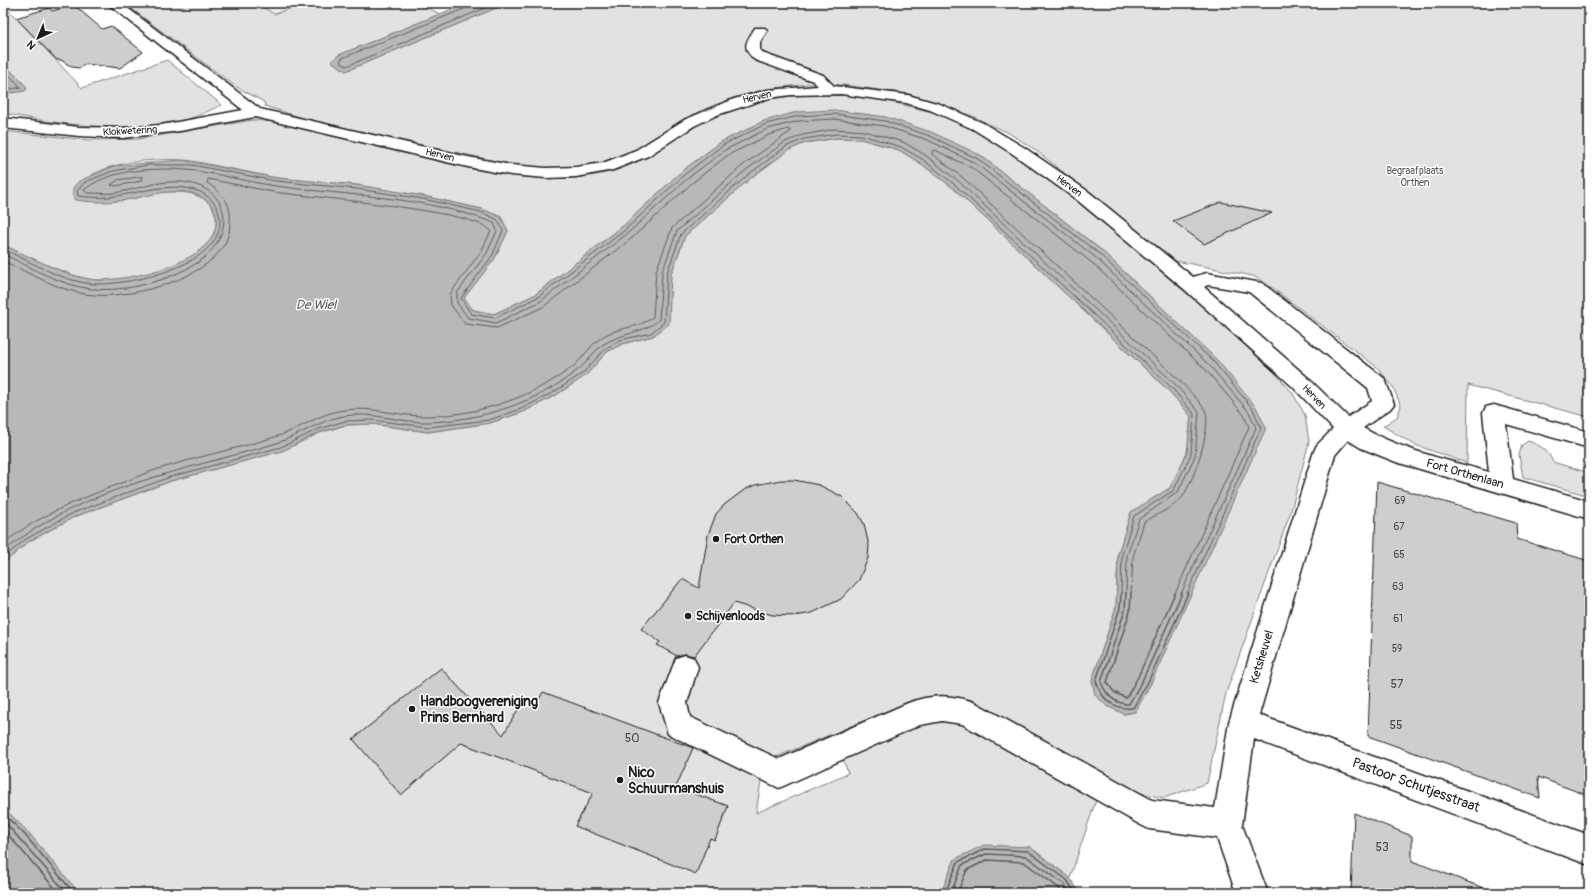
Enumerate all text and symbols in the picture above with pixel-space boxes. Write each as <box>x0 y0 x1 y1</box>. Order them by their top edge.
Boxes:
north arrow <box>18 18 58 58</box>
text: N <box>24 37 39 52</box>
street label: Herven <box>741 88 773 106</box>
street label: Klokwetering <box>102 124 158 138</box>
street label: Herven <box>424 146 456 164</box>
park label: Begraafplaats Orthen <box>1386 165 1444 189</box>
street label: Herven <box>1054 173 1085 200</box>
water label: De Wiel <box>296 297 338 313</box>
street label: Herven <box>1299 382 1329 412</box>
street label: Fort Orthenlaan <box>1424 456 1506 492</box>
house number: 69 <box>1395 495 1405 507</box>
house number: 67 <box>1393 521 1405 533</box>
place label: Fort Orthen <box>724 532 784 547</box>
marker: Fort Orthen <box>711 534 721 544</box>
house number: 65 <box>1393 549 1405 561</box>
house number: 63 <box>1392 581 1404 593</box>
place label: Schijvenloods <box>696 609 765 624</box>
marker: Schijvenloods <box>683 611 693 621</box>
house number: 61 <box>1393 613 1403 625</box>
street label: Ketsheuvel <box>1247 628 1277 686</box>
house number: 59 <box>1392 643 1402 655</box>
house number: 57 <box>1391 677 1404 692</box>
place label: Handboogvereniging Prins Bernhard <box>420 693 538 726</box>
marker: Handboogvereniging Prins Bernhard <box>407 704 417 714</box>
house number: 55 <box>1389 718 1403 733</box>
house number: 50 <box>625 731 639 746</box>
street label: Pastoor Schutjesstraat <box>1350 754 1483 816</box>
place label: Nico Schuurmanshuis <box>628 764 724 797</box>
marker: Nico Schuurmanshuis <box>615 775 625 785</box>
house number: 53 <box>1375 840 1389 855</box>

